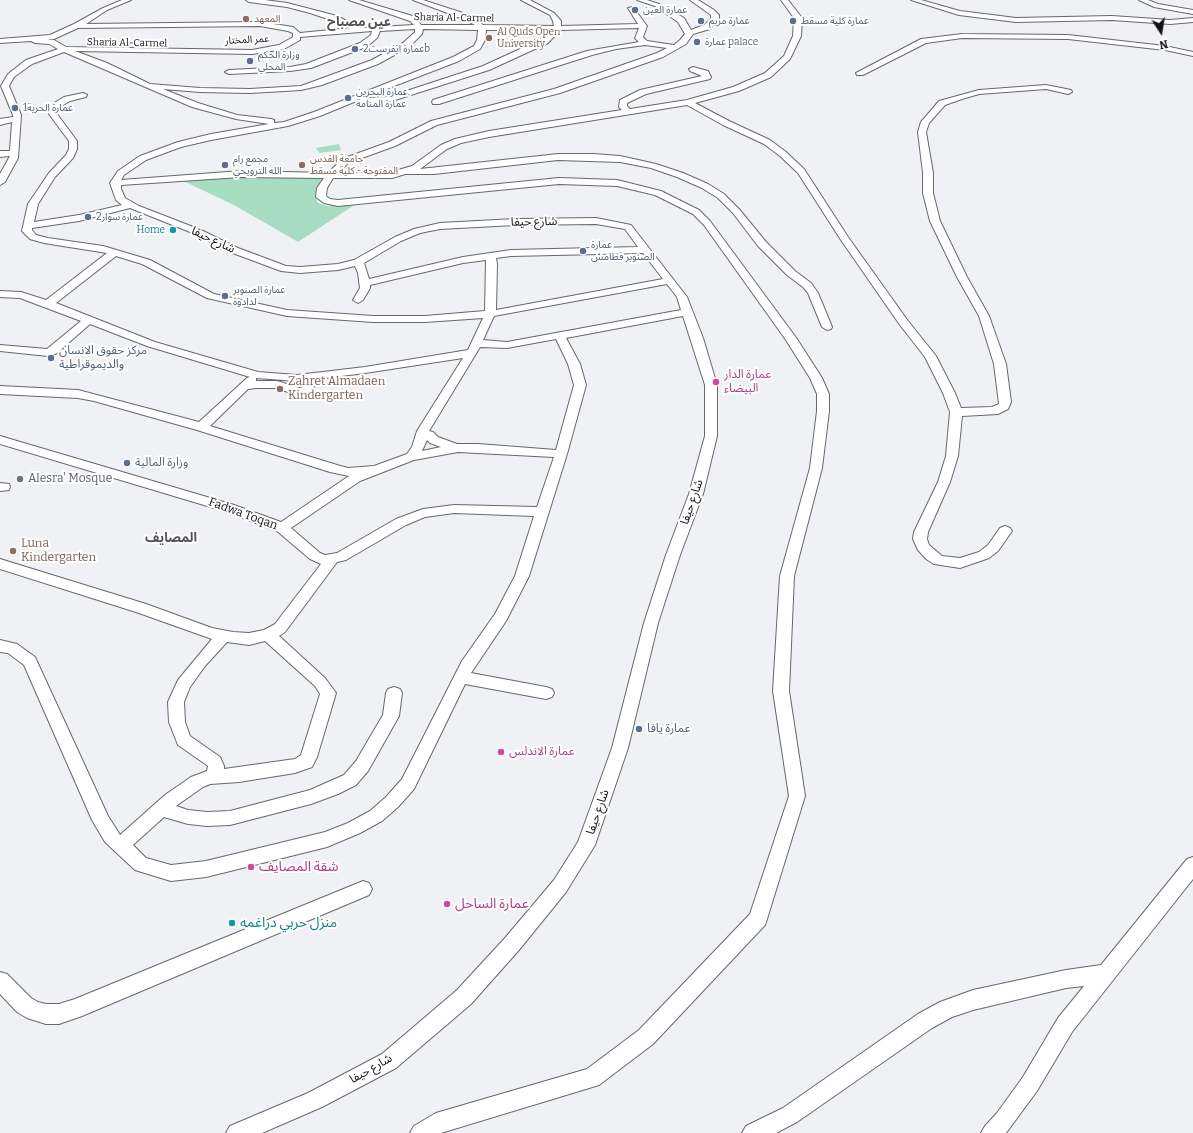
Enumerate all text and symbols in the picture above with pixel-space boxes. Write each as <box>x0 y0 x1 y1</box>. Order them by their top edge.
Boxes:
place label: عمارة العين <box>643 4 687 16</box>
marker: عمارة العين <box>630 5 640 15</box>
street label: Sharia Al-Carmel <box>414 11 494 25</box>
north arrow <box>1141 12 1181 52</box>
place label: المعهد <box>254 13 280 25</box>
marker: المعهد <box>241 14 251 24</box>
district label: عين مصباح <box>327 14 391 30</box>
place label: عمارة مريم <box>709 15 750 27</box>
place label: عمارة كلية مسقط <box>801 15 869 27</box>
marker: عمارة مريم <box>696 16 706 26</box>
marker: عمارة كلية مسقط <box>788 16 798 26</box>
place label: Al Quds Open University <box>497 26 560 50</box>
street label: عمر المختار <box>225 33 269 47</box>
marker: Al Quds Open University <box>484 33 494 43</box>
street label: Sharia Al-Carmel <box>87 36 167 50</box>
place label: عمارة palace <box>705 36 758 48</box>
marker: عمارة palace <box>692 37 702 47</box>
text: N <box>1158 37 1169 51</box>
place label: عمارة ايفرست2b <box>363 43 430 55</box>
marker: عمارة ايفرست2b <box>350 44 360 54</box>
place label: وزارة الحكم المحلي <box>258 49 300 72</box>
marker: وزارة الحكم المحلي <box>245 56 255 66</box>
place label: عمارة البحرين. عمارة المنامة <box>356 86 410 110</box>
marker: عمارة البحرين. عمارة المنامة <box>343 93 353 103</box>
place label: عمارة الحرية1 <box>23 102 73 114</box>
marker: عمارة الحرية1 <box>10 103 20 113</box>
place label: مجمع رام الله الترويحي <box>233 153 282 176</box>
place label: جامعة القدس المفتوحة - كلية مسقط <box>310 153 398 176</box>
marker: مجمع رام الله الترويحي <box>220 160 230 170</box>
marker: جامعة القدس المفتوحة - كلية مسقط <box>297 160 307 170</box>
place label: عمارة سوار2 <box>96 211 143 223</box>
marker: عمارة سوار2 <box>83 212 93 222</box>
street label: شارع حيفا <box>510 214 558 230</box>
place label: Home <box>136 224 165 236</box>
street label: شارع حيفا <box>189 224 237 256</box>
marker: Home <box>168 225 178 235</box>
place label: عمارة الصنوبر قطامش <box>591 239 655 262</box>
marker: عمارة الصنوبر قطامش <box>578 246 588 256</box>
place label: عمارة الصنوبر لدادوة <box>233 284 285 308</box>
marker: عمارة الصنوبر لدادوة <box>220 291 230 301</box>
place label: مركز حقوق الانسان والديموقراطية <box>59 344 147 372</box>
marker: مركز حقوق الانسان والديموقراطية <box>46 353 56 363</box>
place label: عمارة الدار البيضاء <box>724 368 771 396</box>
place label: Zahret Almadaen Kindergarten <box>288 375 385 403</box>
marker: عمارة الدار البيضاء <box>711 377 721 387</box>
marker: Zahret Almadaen Kindergarten <box>275 384 285 394</box>
place label: وزارة المالية <box>135 456 188 470</box>
marker: وزارة المالية <box>122 458 132 468</box>
place label: Alesra' Mosque <box>28 472 112 486</box>
marker: Alesra' Mosque <box>15 474 25 484</box>
street label: شارع حيفا <box>678 478 706 526</box>
street label: Fadwa Toqan <box>206 495 280 533</box>
district label: المصايف <box>145 530 197 546</box>
place label: Luna Kindergarten <box>21 537 96 565</box>
marker: Luna Kindergarten <box>8 546 18 556</box>
place label: عمارة يافا <box>647 722 691 736</box>
marker: عمارة يافا <box>634 724 644 734</box>
place label: عمارة الاندلس <box>509 745 574 759</box>
marker: عمارة الاندلس <box>496 747 506 757</box>
street label: شارع حيفا <box>584 788 612 836</box>
place label: شقة المصايف <box>259 859 338 875</box>
marker: شقة المصايف <box>246 862 256 872</box>
place label: عمارة الساحل <box>455 896 529 912</box>
marker: عمارة الساحل <box>442 899 452 909</box>
place label: منزل حربي دراغمه <box>240 915 337 931</box>
marker: منزل حربي دراغمه <box>227 918 237 928</box>
street label: شارع حيفا <box>347 1051 395 1087</box>

